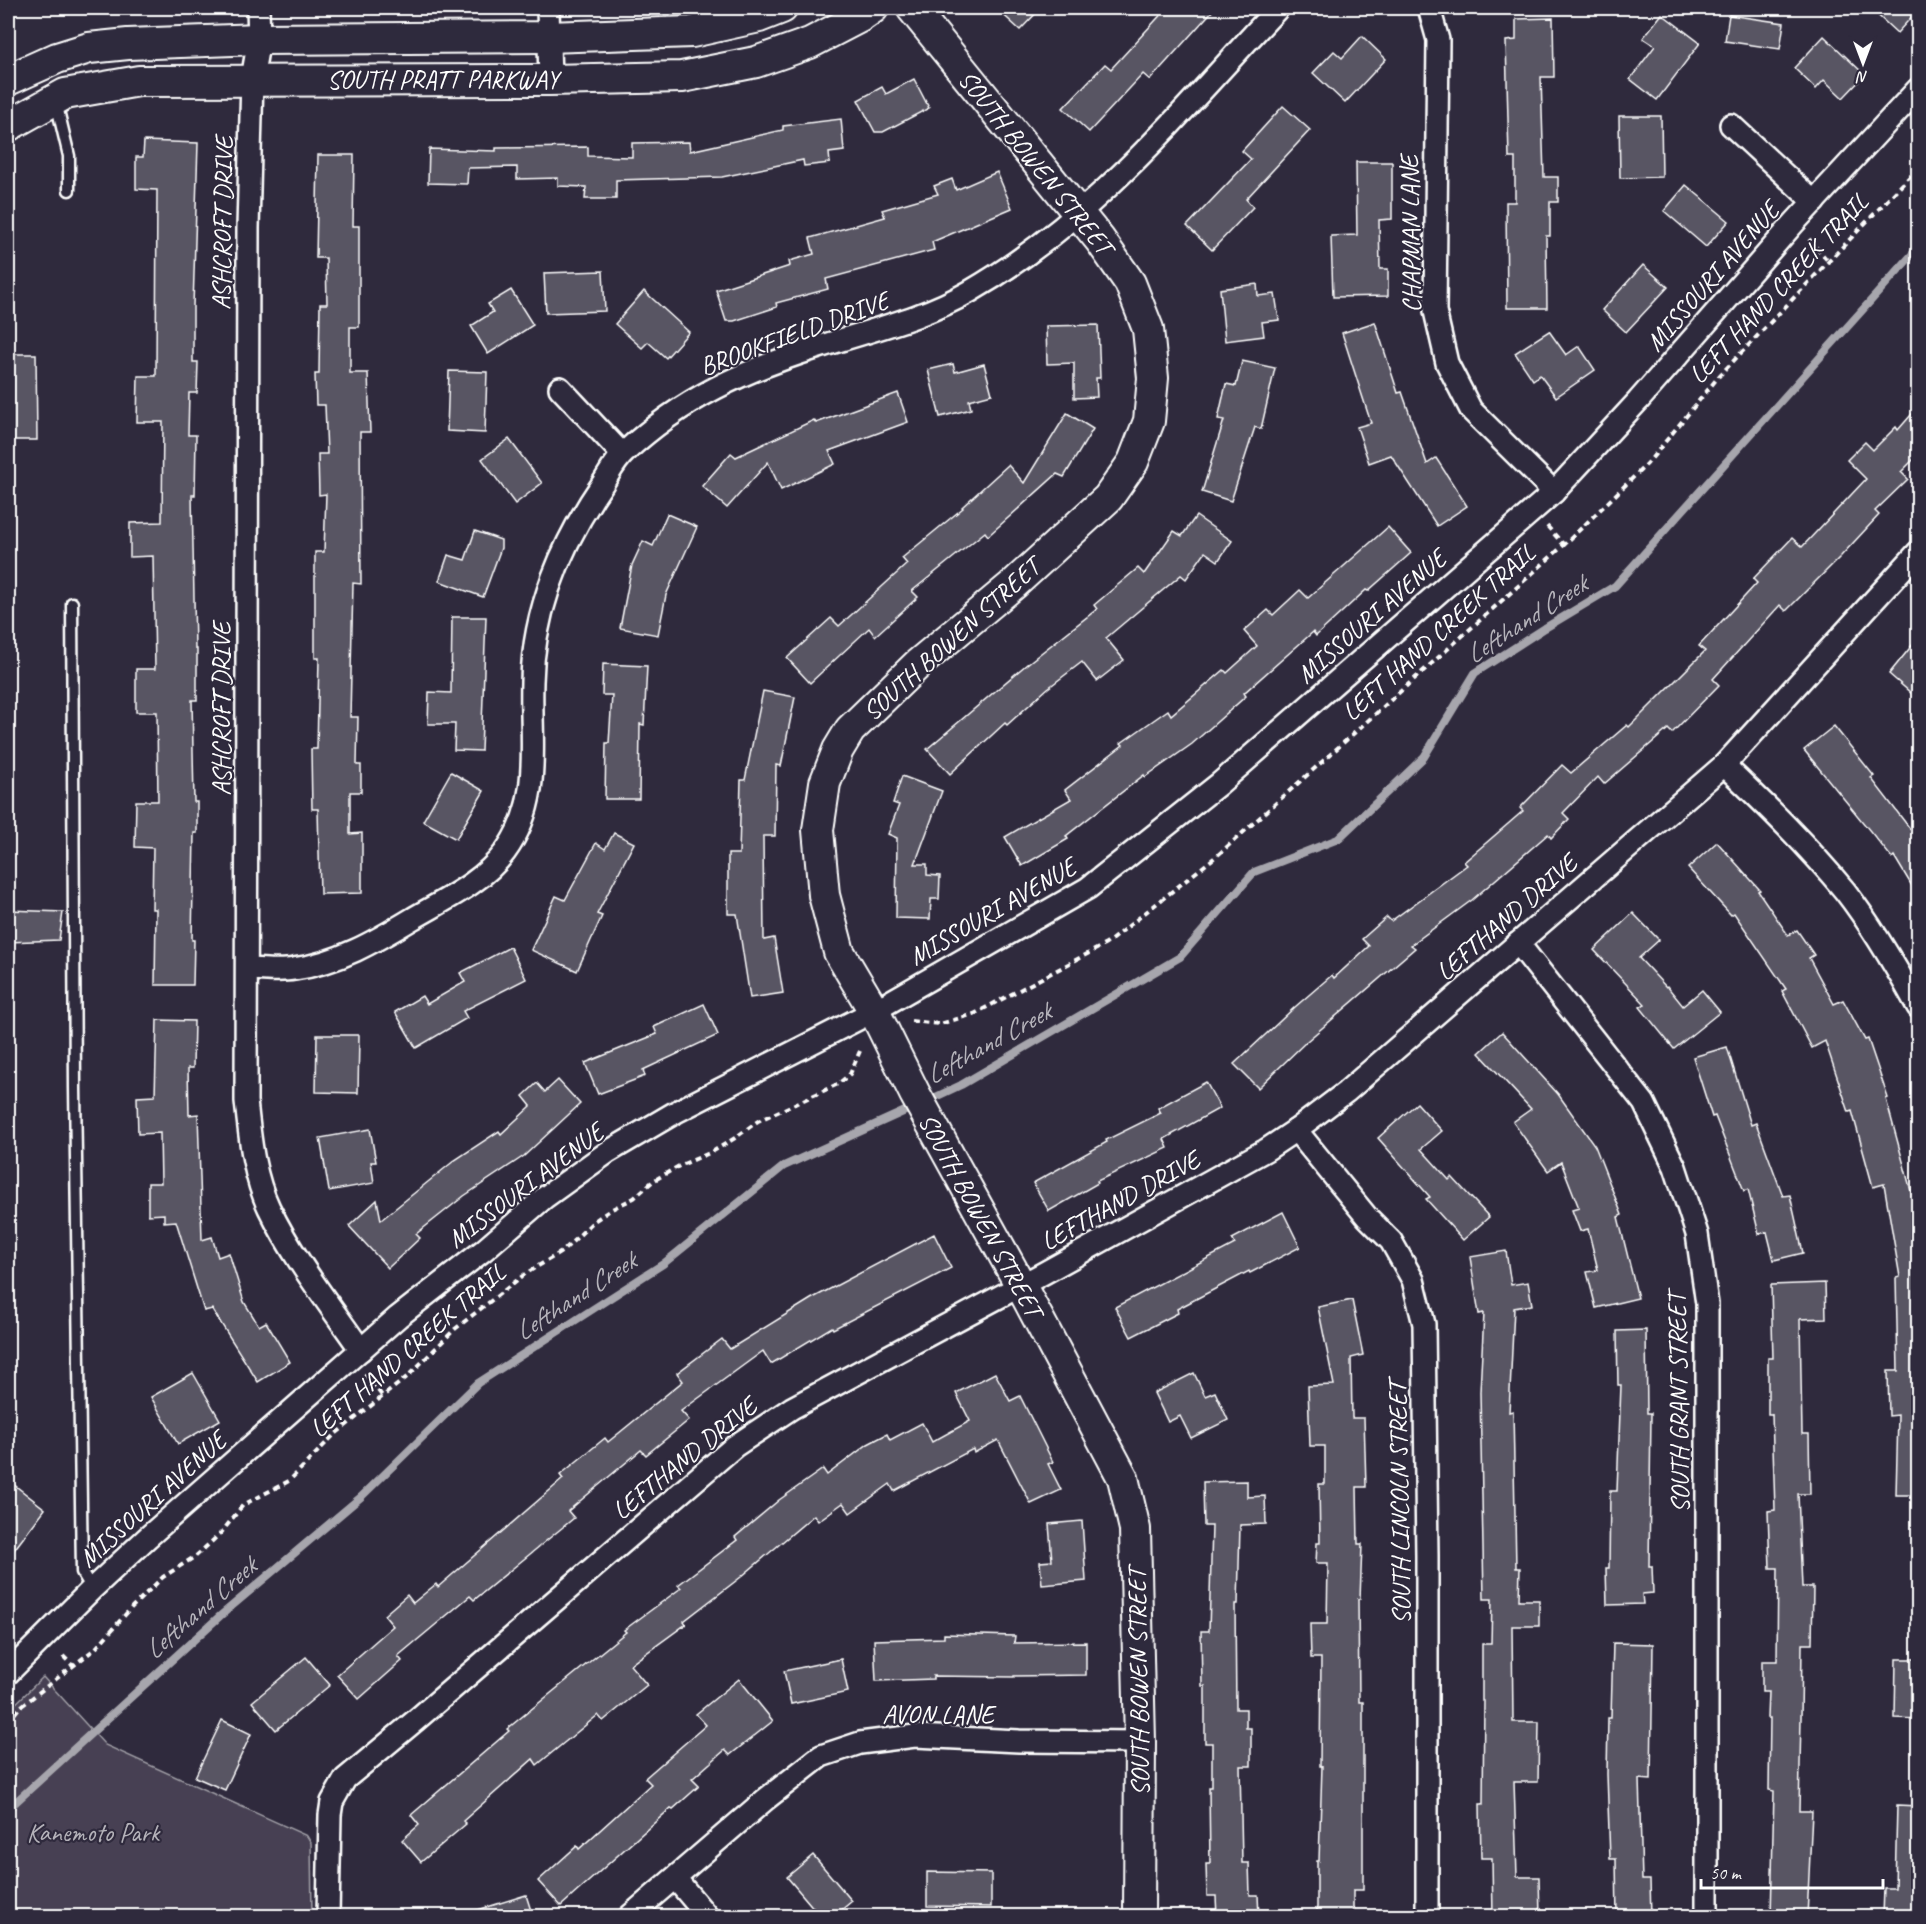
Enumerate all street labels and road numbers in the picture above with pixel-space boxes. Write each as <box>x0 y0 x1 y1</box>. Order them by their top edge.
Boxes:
street label: SOUTH PRATT PARKWAY <box>327 63 563 96</box>
street label: SOUTH BOWEN STREET <box>951 63 1123 265</box>
street label: ASHCROFT DRIVE <box>204 133 241 310</box>
street label: CHAPMAN LANE <box>1393 152 1428 313</box>
street label: LEFT HAND CREEK TRAIL <box>1681 185 1876 391</box>
street label: MISSOURI AVENUE <box>1638 192 1789 358</box>
street label: BROOKFIELD DRIVE <box>695 283 897 383</box>
street label: LEFT HAND CREEK TRAIL <box>1335 536 1543 728</box>
street label: MISSOURI AVENUE <box>1290 540 1456 690</box>
street label: SOUTH BOWEN STREET <box>856 548 1051 728</box>
street label: ASHCROFT DRIVE <box>205 619 238 796</box>
street label: LEFTHAND DRIVE <box>1429 845 1586 988</box>
street label: MISSOURI AVENUE <box>903 848 1085 973</box>
street label: SOUTH BOWEN STREET <box>911 1108 1053 1327</box>
street label: MISSOURI AVENUE <box>440 1113 613 1255</box>
street label: LEFTHAND DRIVE <box>1035 1142 1208 1258</box>
street label: LEFT HAND CREEK TRAIL <box>303 1256 513 1444</box>
street label: SOUTH GRANT STREET <box>1660 1287 1697 1513</box>
street label: SOUTH LINCOLN STREET <box>1381 1374 1418 1624</box>
street label: LEFTHAND DRIVE <box>605 1388 766 1527</box>
street label: MISSOURI AVENUE <box>71 1422 236 1574</box>
street label: SOUTH BOWEN STREET <box>1120 1563 1157 1796</box>
street label: AVON LANE <box>882 1698 997 1731</box>

